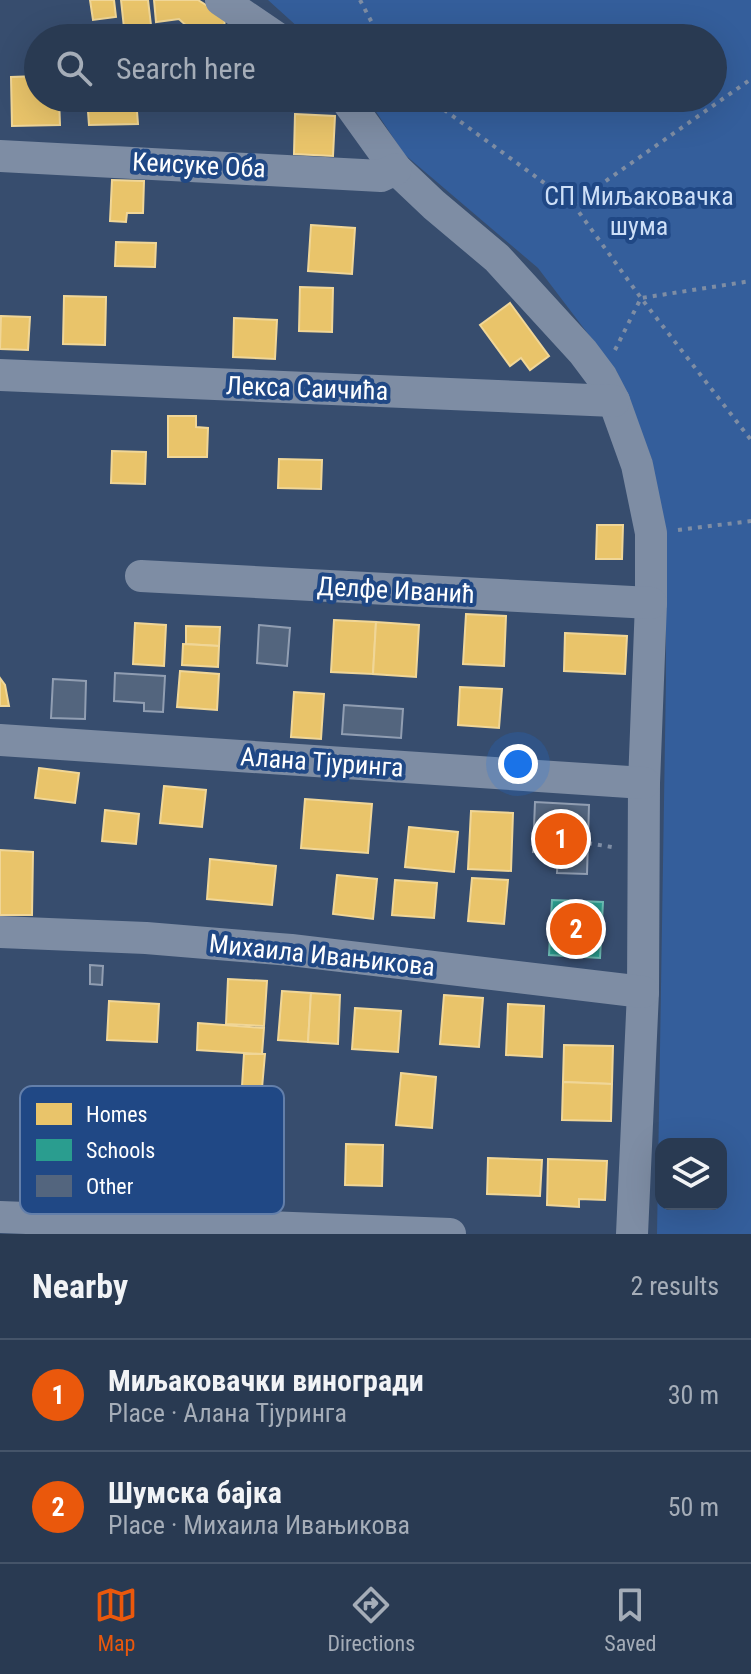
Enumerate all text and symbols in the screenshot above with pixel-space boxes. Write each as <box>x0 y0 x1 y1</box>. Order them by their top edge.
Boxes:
search box <box>24 24 727 112</box>
icon: search <box>52 46 96 90</box>
text: Search here <box>116 51 256 86</box>
street label: Кеисуке Оба <box>131 147 267 183</box>
park label: СП Миљаковачка шума <box>544 181 734 241</box>
street label: Лекса Саичића <box>225 370 389 406</box>
street label: Делфе Иванић <box>316 571 476 609</box>
street label: Алана Тјуринга <box>239 741 405 783</box>
your location <box>498 744 538 784</box>
pin: 1 <box>535 809 587 869</box>
pin: 2 <box>550 899 602 959</box>
street label: Михаила Ивањикова <box>208 928 436 982</box>
legend <box>20 1086 284 1214</box>
text: Homes <box>86 1102 148 1127</box>
text: Schools <box>86 1138 155 1163</box>
map controls <box>655 1138 727 1210</box>
button: layers <box>655 1138 727 1210</box>
text: Other <box>86 1174 134 1199</box>
text: Nearby <box>32 1266 128 1306</box>
text: 2 results <box>630 1271 719 1301</box>
text: Миљаковачки виногради <box>108 1363 424 1398</box>
text: 1 <box>51 1380 65 1410</box>
text: 30 m <box>668 1380 719 1410</box>
text: Place · Алана Тјуринга <box>108 1398 347 1428</box>
text: Шумска бајка <box>108 1475 282 1510</box>
text: 2 <box>51 1492 65 1522</box>
text: 50 m <box>668 1492 719 1522</box>
text: Place · Михаила Ивањикова <box>108 1510 410 1540</box>
tab: Map <box>94 1583 138 1656</box>
tab: Directions <box>327 1583 415 1656</box>
tab: Saved <box>604 1583 657 1656</box>

